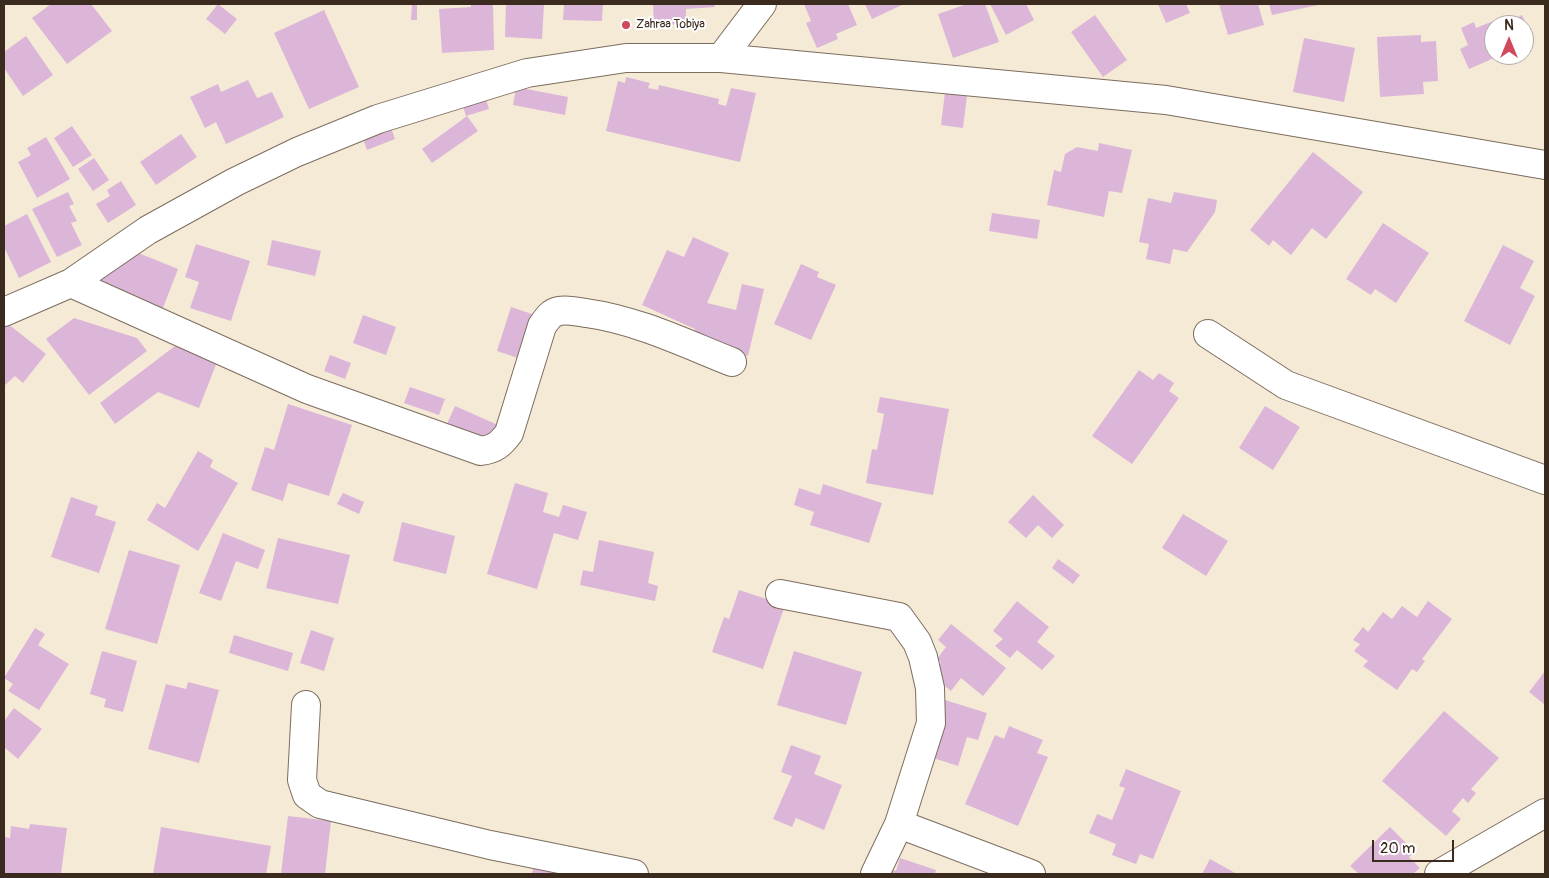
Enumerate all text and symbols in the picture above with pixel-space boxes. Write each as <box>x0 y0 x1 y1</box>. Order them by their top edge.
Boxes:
north arrow <box>1484 15 1534 65</box>
text: N <box>1504 17 1514 34</box>
place label: Zahraa Tobiya <box>636 18 705 32</box>
marker: Zahraa Tobiya <box>620 19 632 31</box>
scale bar <box>1374 830 1456 862</box>
text: 20 m <box>1380 839 1415 858</box>

